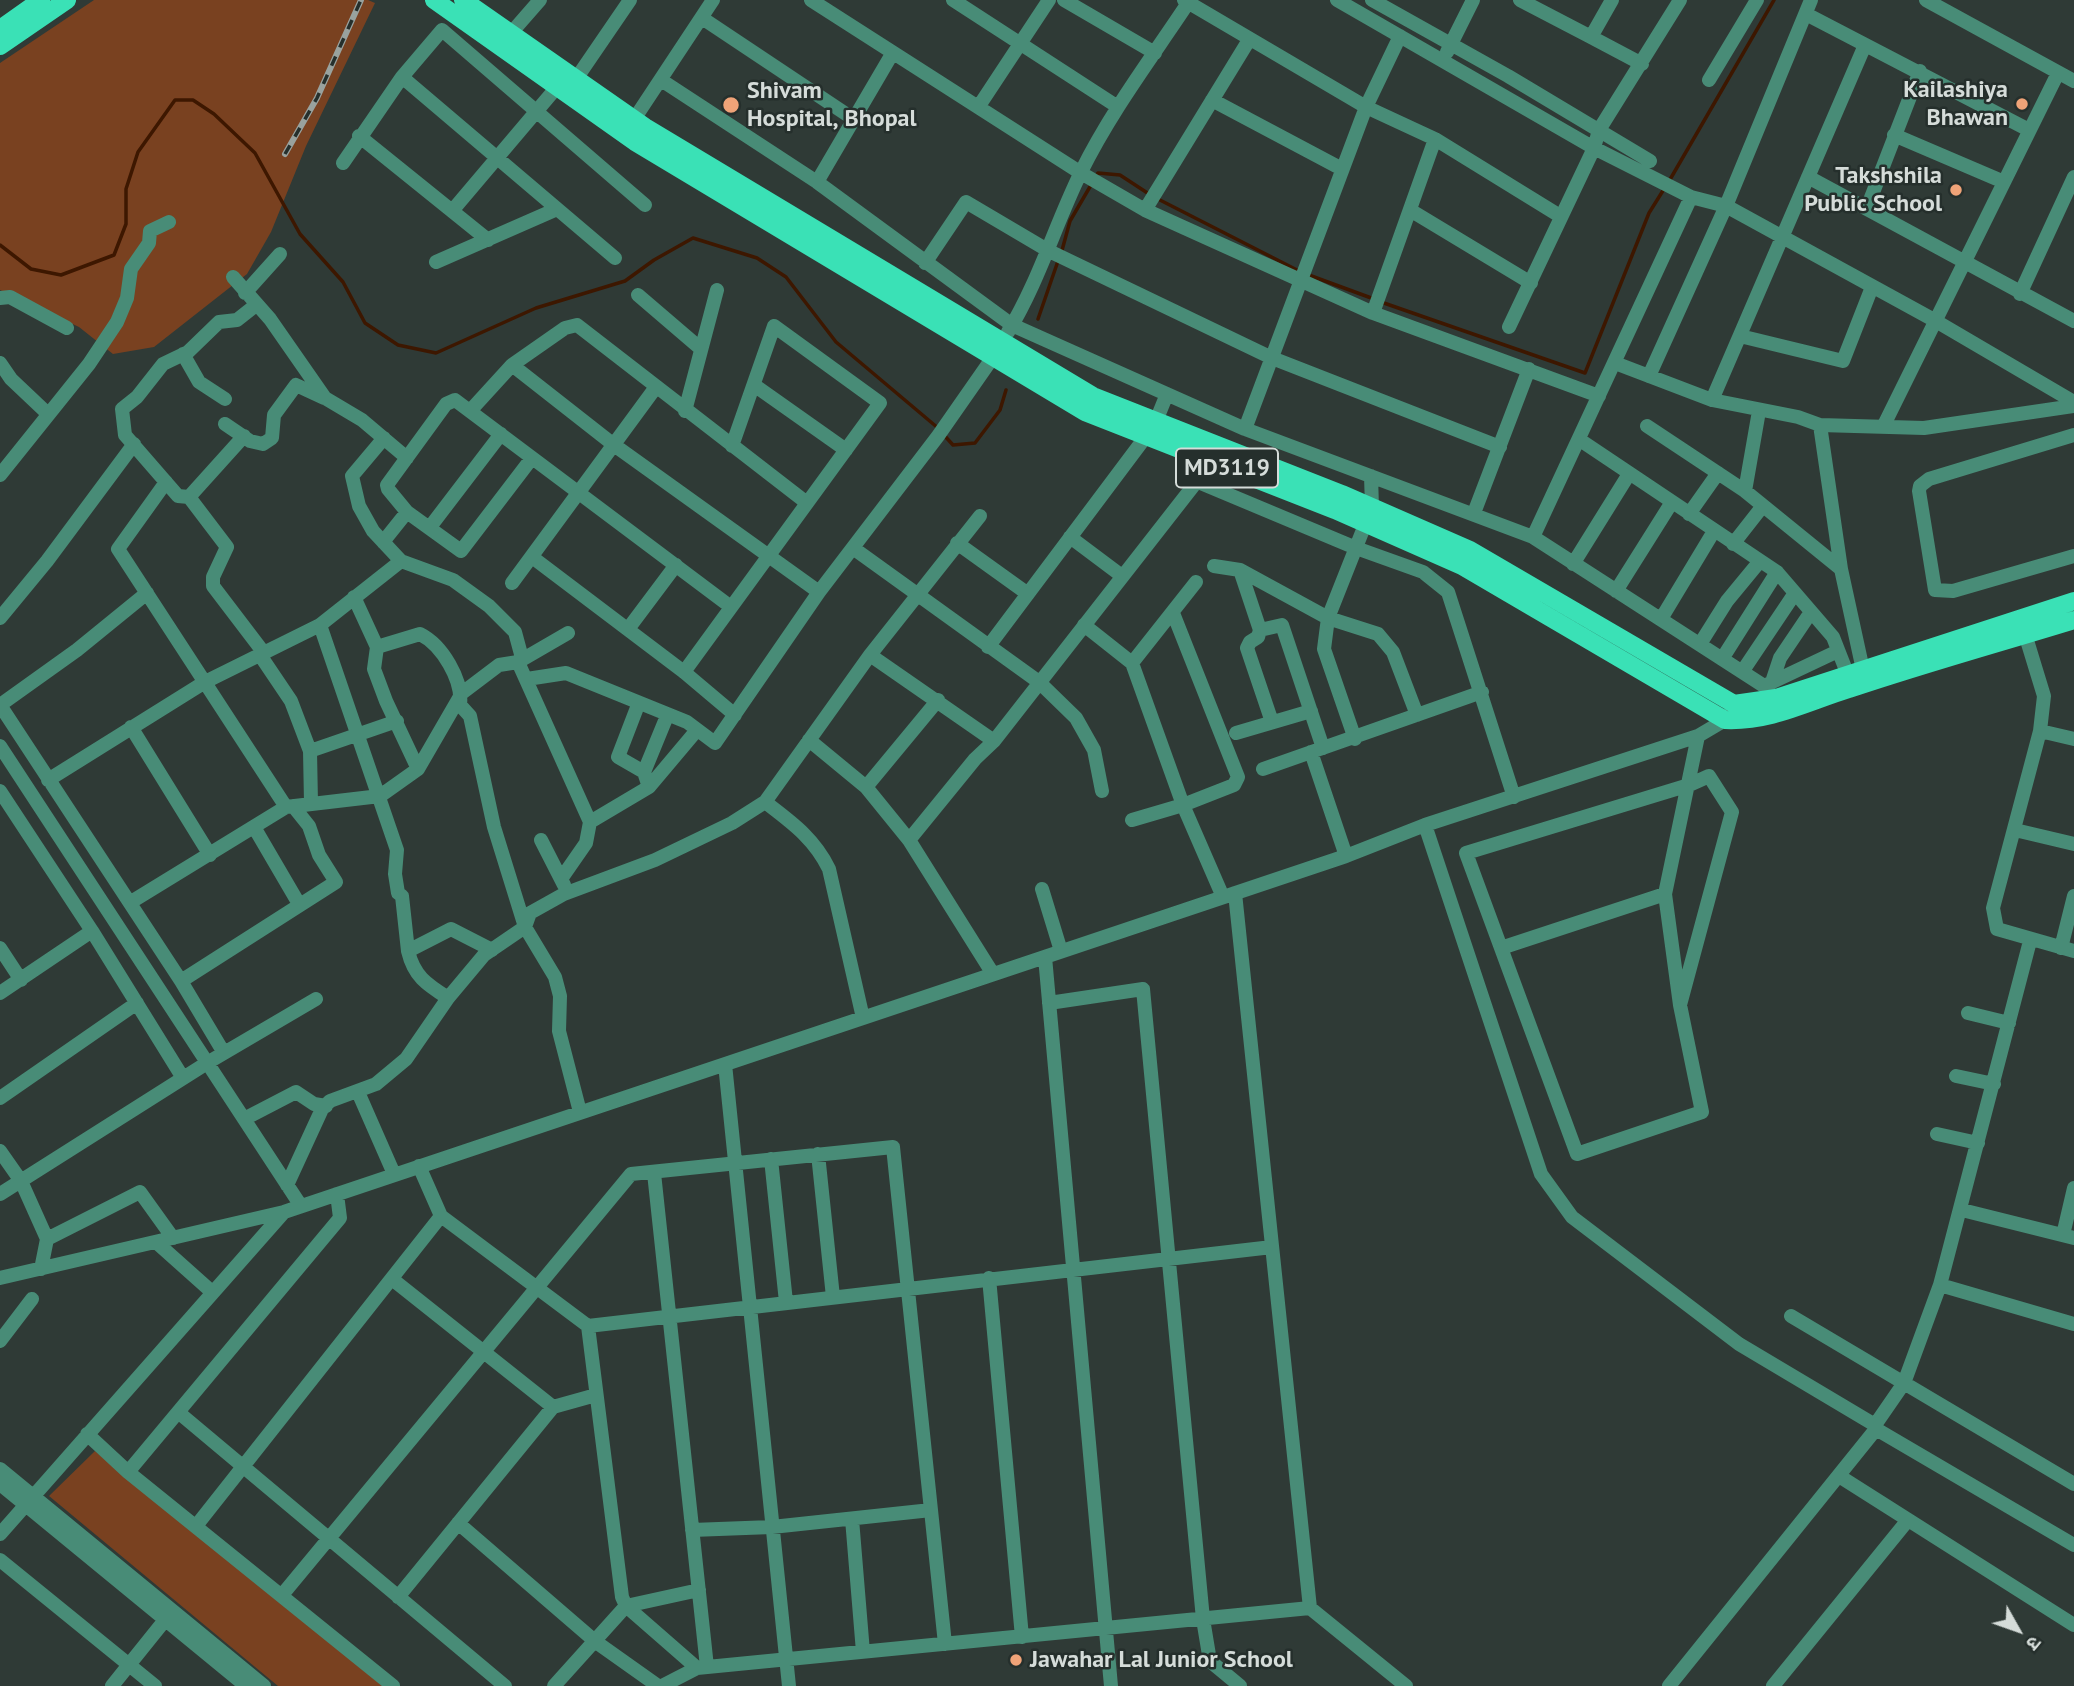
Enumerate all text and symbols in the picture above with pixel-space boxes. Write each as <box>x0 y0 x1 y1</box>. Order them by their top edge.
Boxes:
place label: Kailashiya Bhawan <box>1903 76 2008 132</box>
place label: Shivam Hospital, Bhopal <box>747 77 917 133</box>
marker: Shivam Hospital, Bhopal <box>721 95 741 115</box>
marker: Kailashiya Bhawan <box>2014 96 2030 112</box>
place label: Takshshila Public School <box>1804 162 1942 218</box>
marker: Takshshila Public School <box>1948 182 1964 198</box>
road number: MD3119 <box>1176 448 1278 488</box>
north arrow <box>1983 1595 2053 1665</box>
text: उ <box>2021 1632 2047 1655</box>
place label: Jawahar Lal Junior School <box>1030 1646 1293 1674</box>
marker: Jawahar Lal Junior School <box>1008 1652 1024 1668</box>

